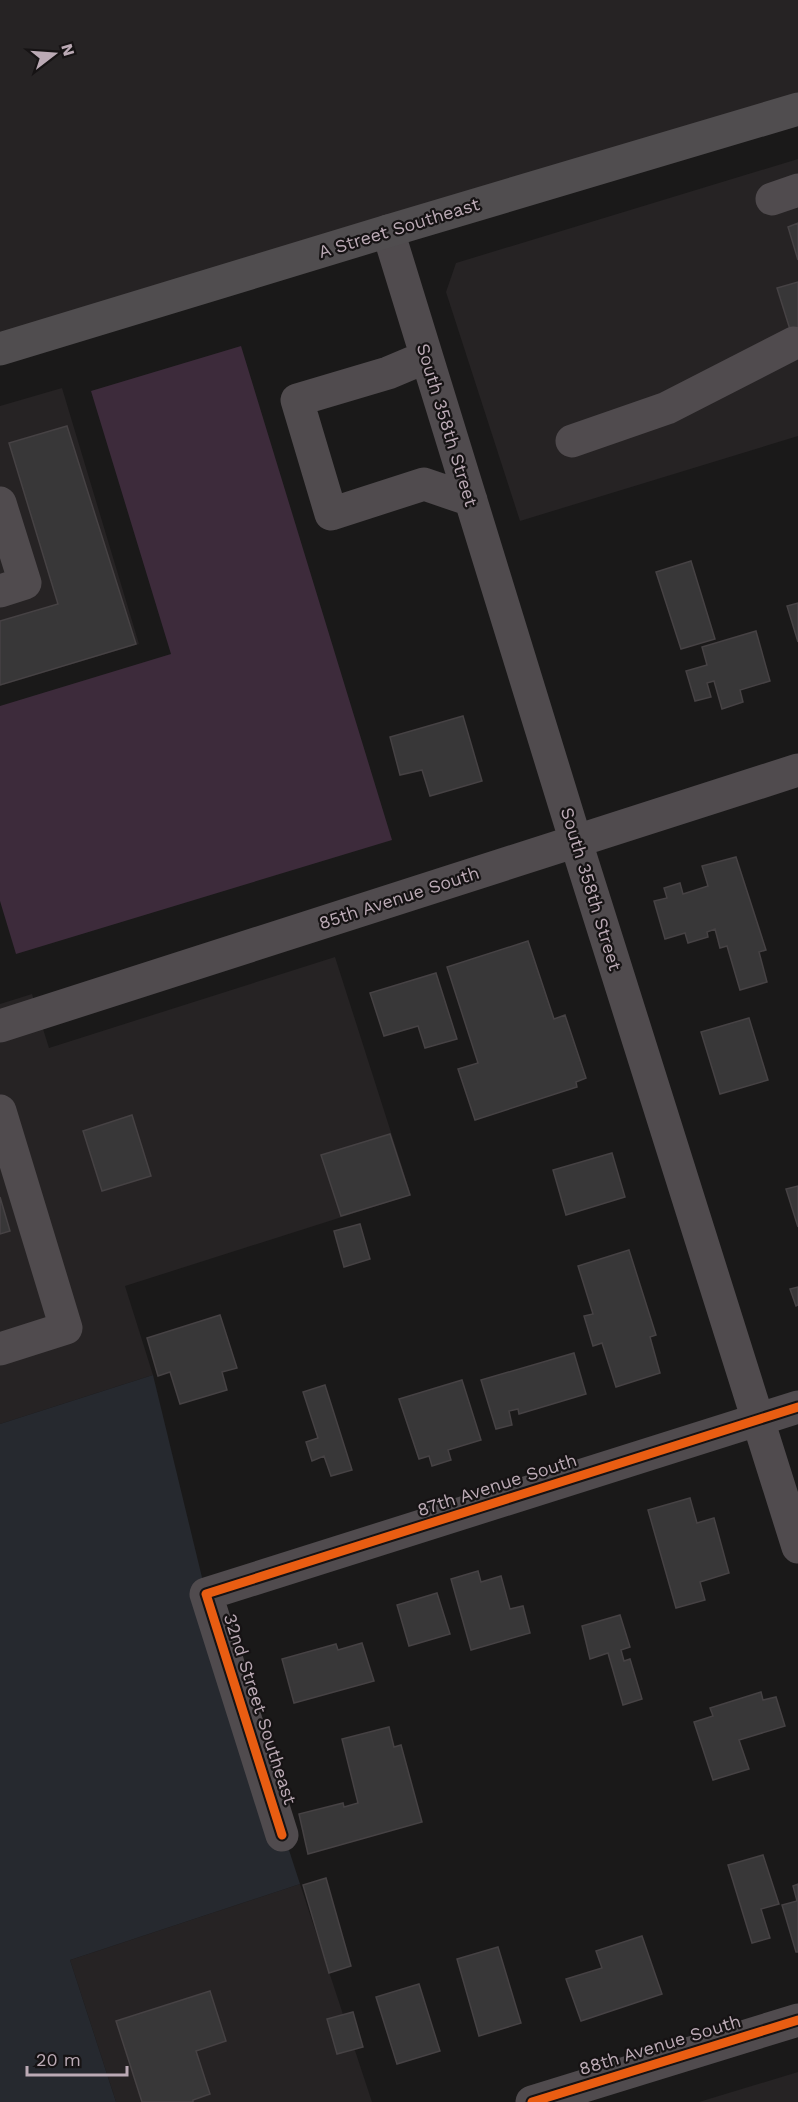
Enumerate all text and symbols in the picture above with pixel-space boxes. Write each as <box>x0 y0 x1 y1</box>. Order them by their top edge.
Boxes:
north arrow <box>24 24 84 84</box>
text: N <box>57 41 79 58</box>
street label: A Street Southeast <box>316 193 482 262</box>
street label: South 358th Street <box>413 341 482 509</box>
street label: South 358th Street <box>557 805 626 973</box>
street label: 85th Avenue South <box>316 862 482 933</box>
street label: 87th Avenue South <box>414 1449 579 1520</box>
street label: 32nd Street Southeast <box>220 1611 301 1807</box>
street label: 88th Avenue South <box>576 2010 743 2079</box>
scale bar <box>27 2039 128 2077</box>
text: 20 m <box>36 2049 81 2070</box>

